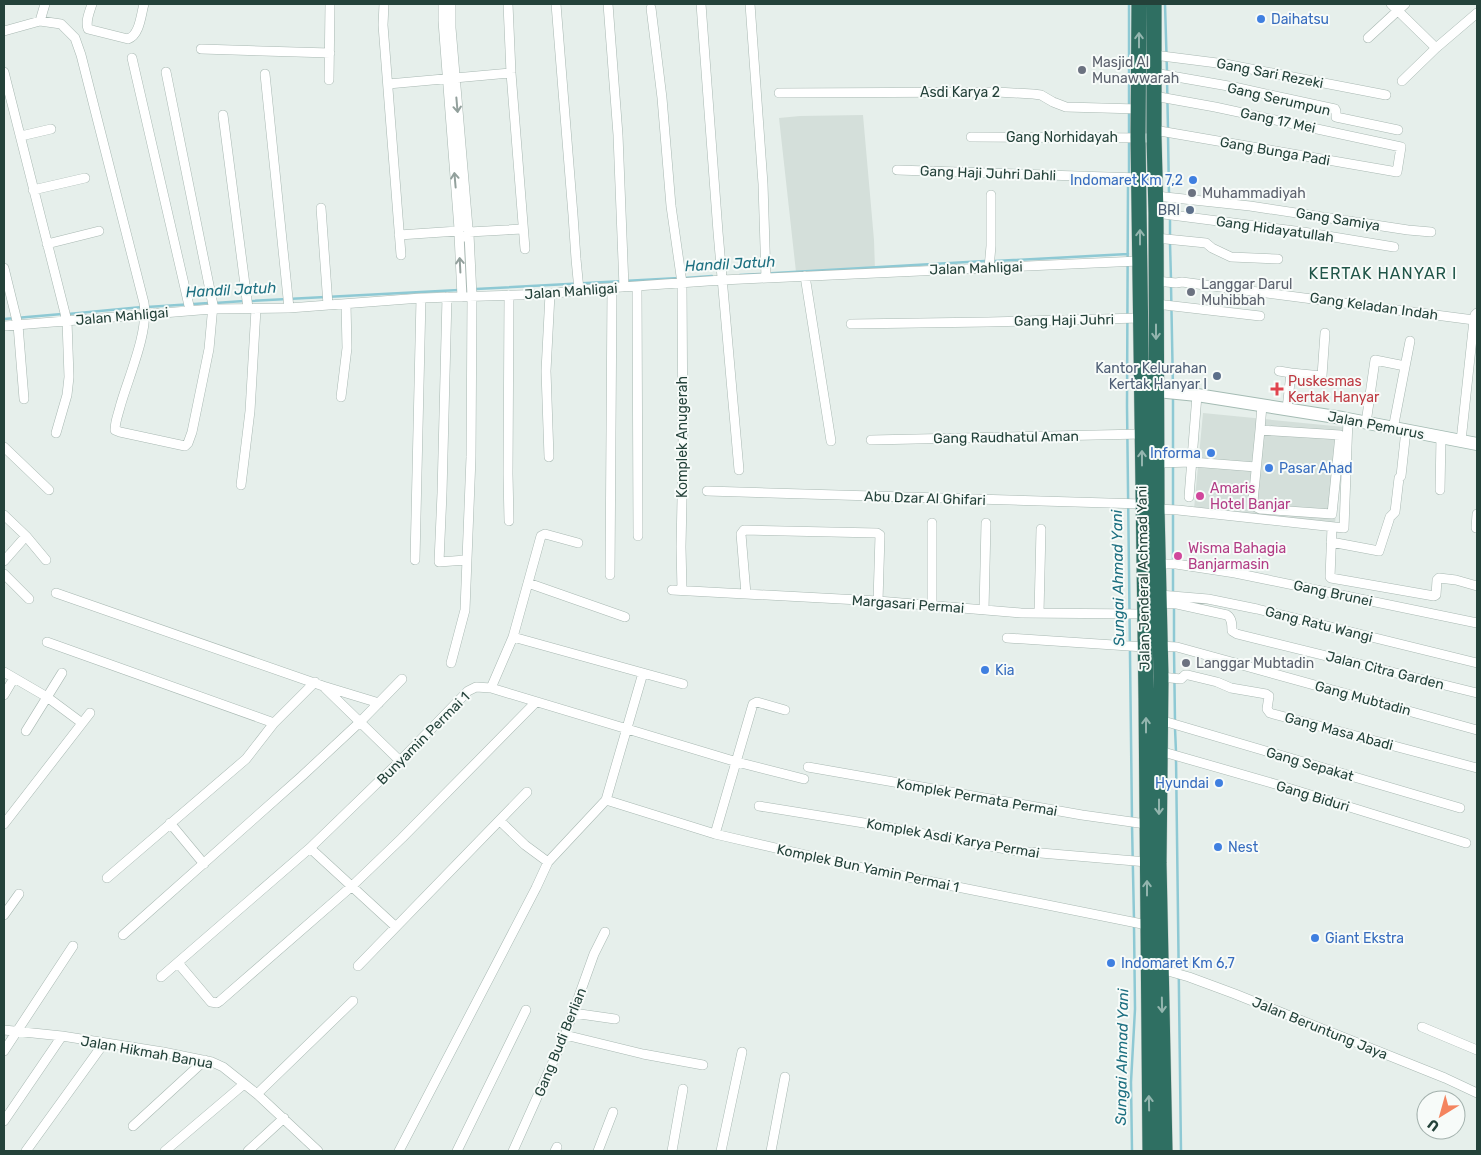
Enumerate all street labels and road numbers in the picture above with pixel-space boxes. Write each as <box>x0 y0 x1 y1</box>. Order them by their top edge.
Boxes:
street label: Gang Sari Rezeki <box>1215 55 1325 92</box>
street label: Gang Serumpun <box>1226 79 1332 120</box>
street label: Asdi Karya 2 <box>920 84 1000 101</box>
street label: Gang 17 Mei <box>1239 104 1317 137</box>
street label: Gang Norhidayah <box>1006 129 1118 146</box>
street label: Gang Bunga Padi <box>1218 133 1331 170</box>
street label: Gang Haji Juhri Dahli <box>920 163 1056 184</box>
street label: Gang Samiya <box>1295 204 1381 235</box>
street label: Gang Hidayatullah <box>1215 213 1335 246</box>
street label: Jalan Mahligai <box>929 258 1023 279</box>
street label: Jalan Mahligai <box>524 280 618 303</box>
street label: Gang Keladan Indah <box>1309 289 1439 324</box>
street label: Jalan Mahligai <box>75 304 169 329</box>
street label: Gang Haji Juhri <box>1014 311 1114 330</box>
street label: Komplek Anugerah <box>674 376 691 498</box>
street label: Jalan Pemurus <box>1326 408 1426 443</box>
street label: Gang Raudhatul Aman <box>933 428 1079 447</box>
street label: Jalan Jenderal Achmad Yani <box>1133 485 1154 670</box>
street label: Abu Dzar Al Ghifari <box>864 488 986 509</box>
street label: Gang Brunei <box>1292 577 1374 610</box>
street label: Margasari Permai <box>851 592 965 617</box>
street label: Gang Ratu Wangi <box>1263 603 1374 646</box>
street label: Jalan Citra Garden <box>1324 648 1446 693</box>
street label: Gang Mubtadin <box>1313 677 1413 719</box>
street label: Bunyamin Permai 1 <box>373 688 473 788</box>
street label: Gang Masa Abadi <box>1283 709 1395 754</box>
street label: Gang Sepakat <box>1264 744 1356 785</box>
street label: Komplek Permata Permai <box>895 775 1059 820</box>
street label: Gang Biduri <box>1274 777 1352 816</box>
street label: Komplek Asdi Karya Permai <box>865 815 1041 862</box>
street label: Komplek Bun Yamin Permai 1 <box>775 841 961 896</box>
street label: Gang Budi Berlian <box>531 985 590 1099</box>
street label: Jalan Beruntung Jaya <box>1250 993 1390 1063</box>
street label: Jalan Hikmah Banua <box>79 1032 214 1073</box>

